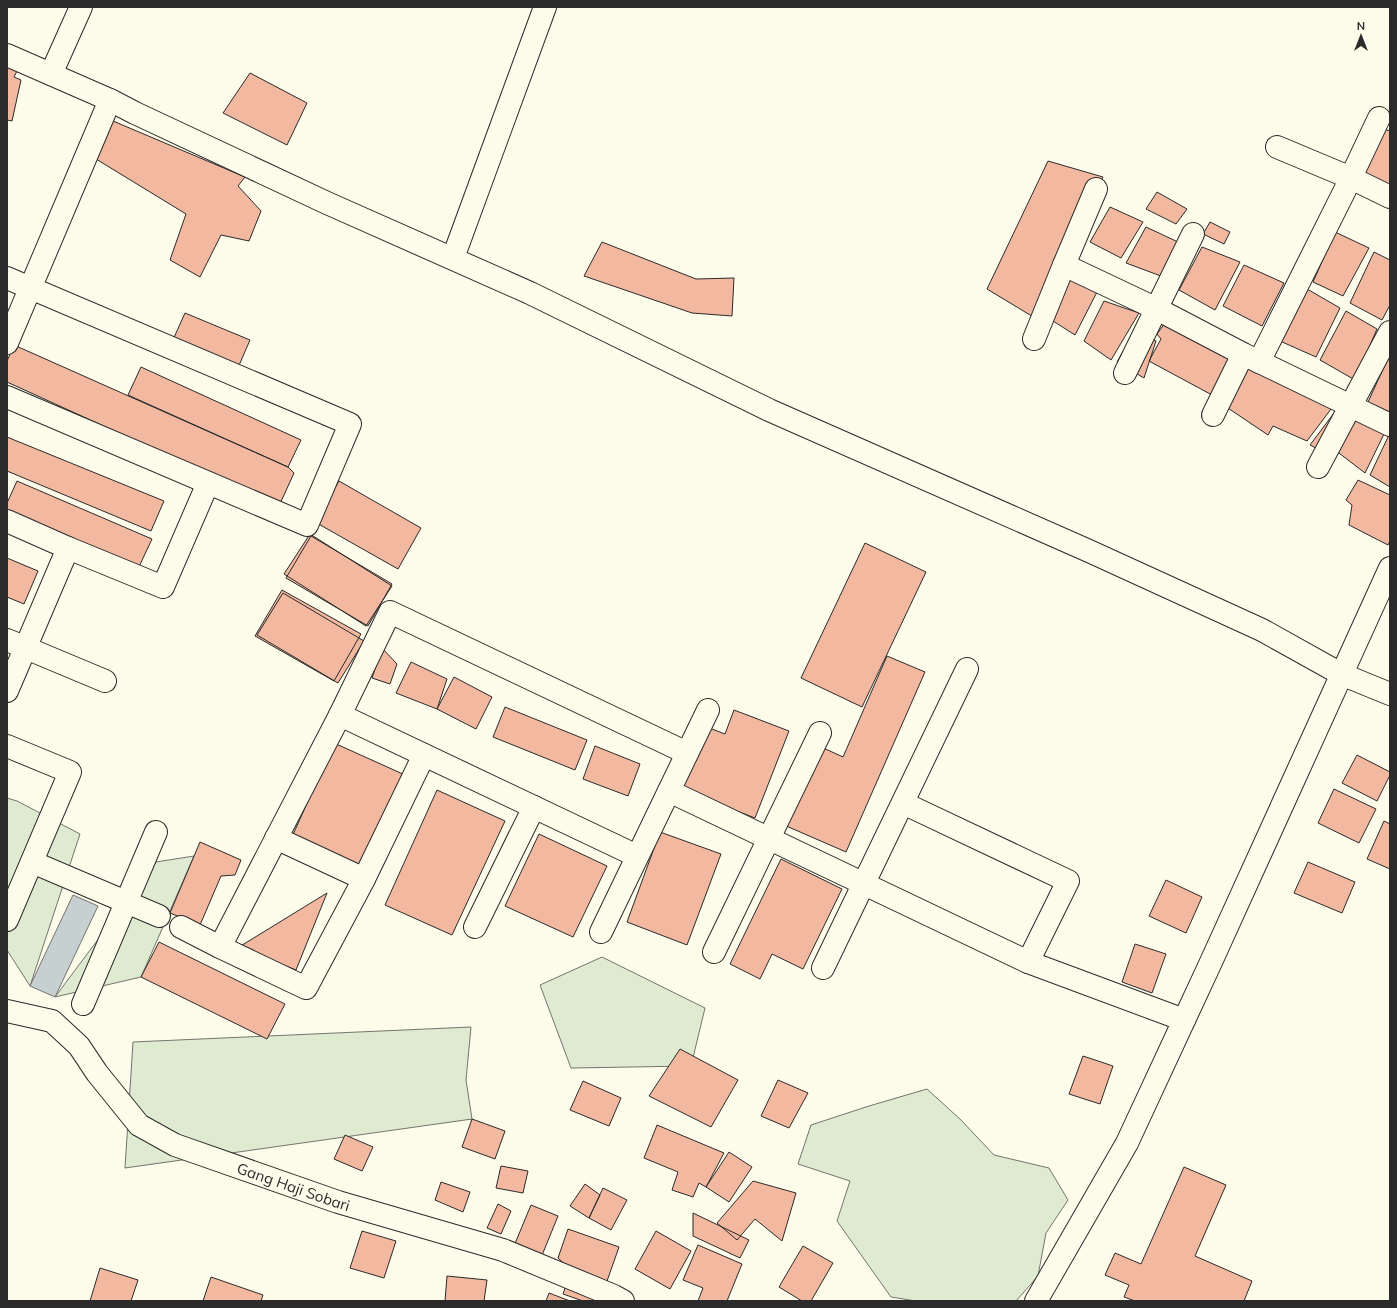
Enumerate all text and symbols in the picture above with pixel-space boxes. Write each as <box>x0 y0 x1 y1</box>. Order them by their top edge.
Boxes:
north arrow <box>1341 16 1381 56</box>
text: N <box>1357 19 1365 33</box>
street label: Gang Haji Sobari <box>235 1158 352 1215</box>

